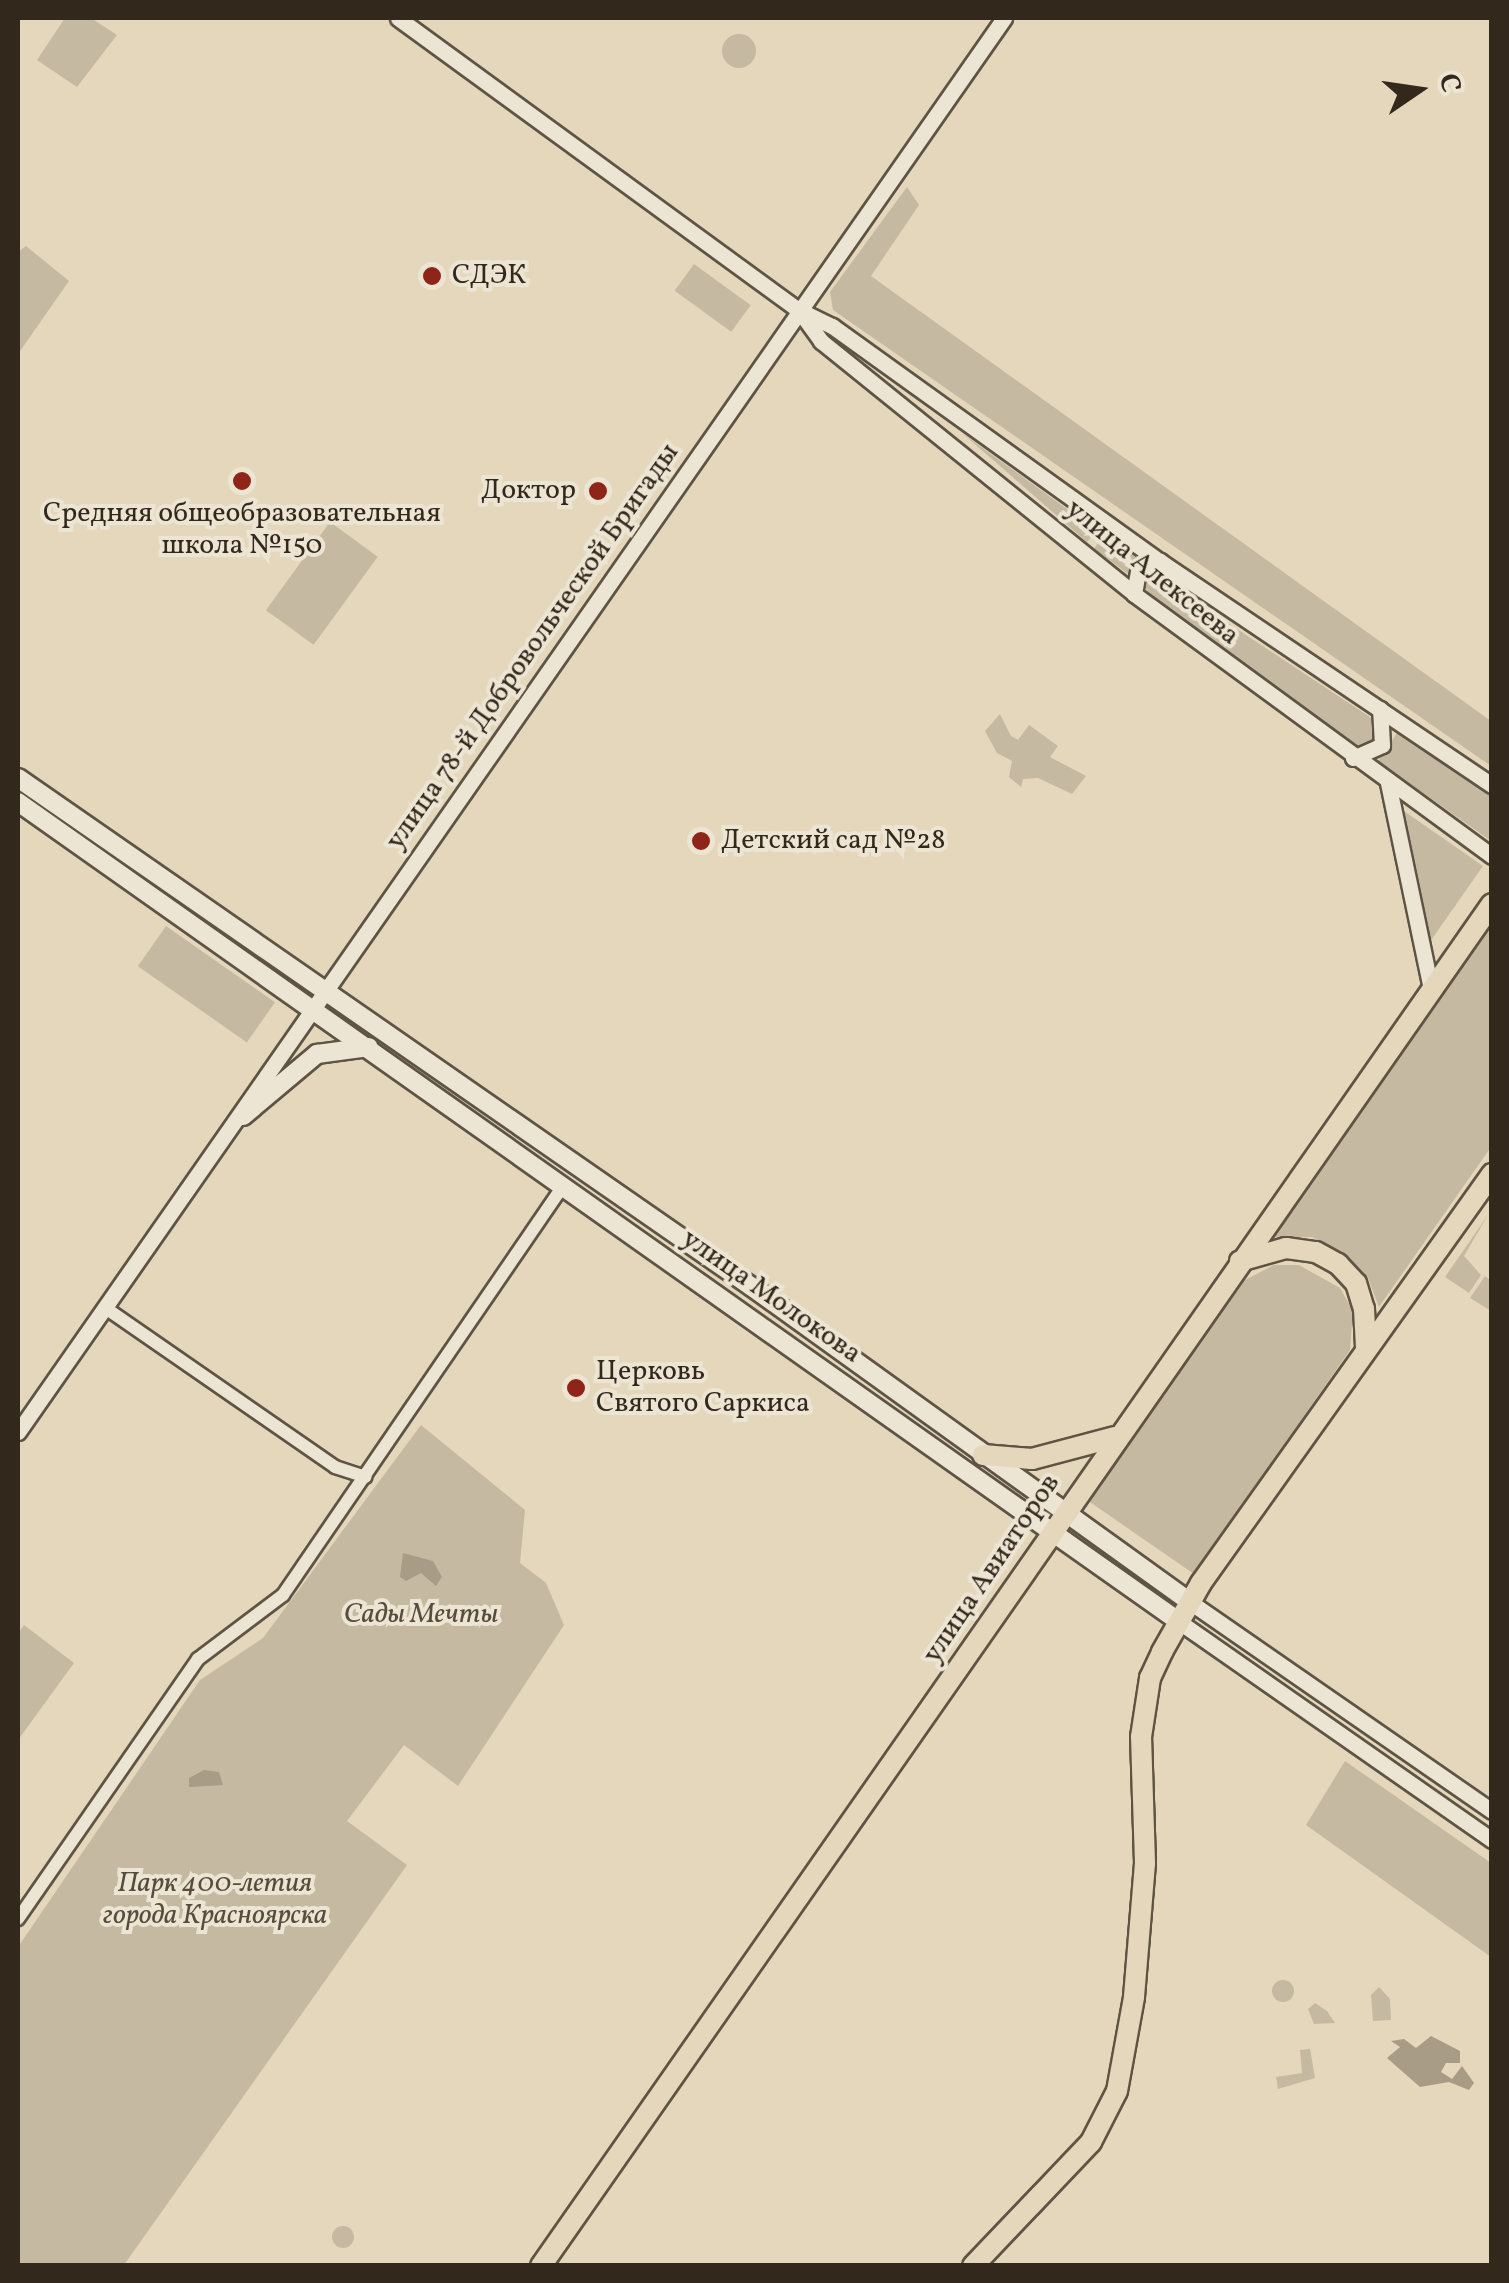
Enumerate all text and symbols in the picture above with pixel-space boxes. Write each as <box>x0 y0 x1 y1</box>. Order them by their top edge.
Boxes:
north arrow <box>1369 40 1469 140</box>
text: С <box>1428 70 1470 96</box>
place label: СДЭК <box>452 259 526 293</box>
marker: СДЭК <box>421 265 443 287</box>
street label: улица 78-й Добровольческой Бригады <box>379 437 687 857</box>
marker: Средняя общеобразовательная школа №150 <box>231 470 253 492</box>
place label: Доктор <box>481 474 576 508</box>
marker: Доктор <box>585 478 611 504</box>
street label: улица Алексеева <box>1058 493 1246 653</box>
place label: Средняя общеобразовательная школа №150 <box>43 497 441 563</box>
place label: Детский сад №28 <box>721 824 945 858</box>
marker: Детский сад №28 <box>690 830 712 852</box>
street label: улица Молокова <box>675 1223 867 1371</box>
place label: Церковь Святого Саркиса <box>596 1355 810 1421</box>
marker: Церковь Святого Саркиса <box>565 1377 587 1399</box>
street label: улица Авиаторов <box>916 1468 1068 1670</box>
park label: Сады Мечты <box>344 1598 498 1632</box>
park label: Парк 400-летия города Красноярска <box>103 1867 327 1933</box>

